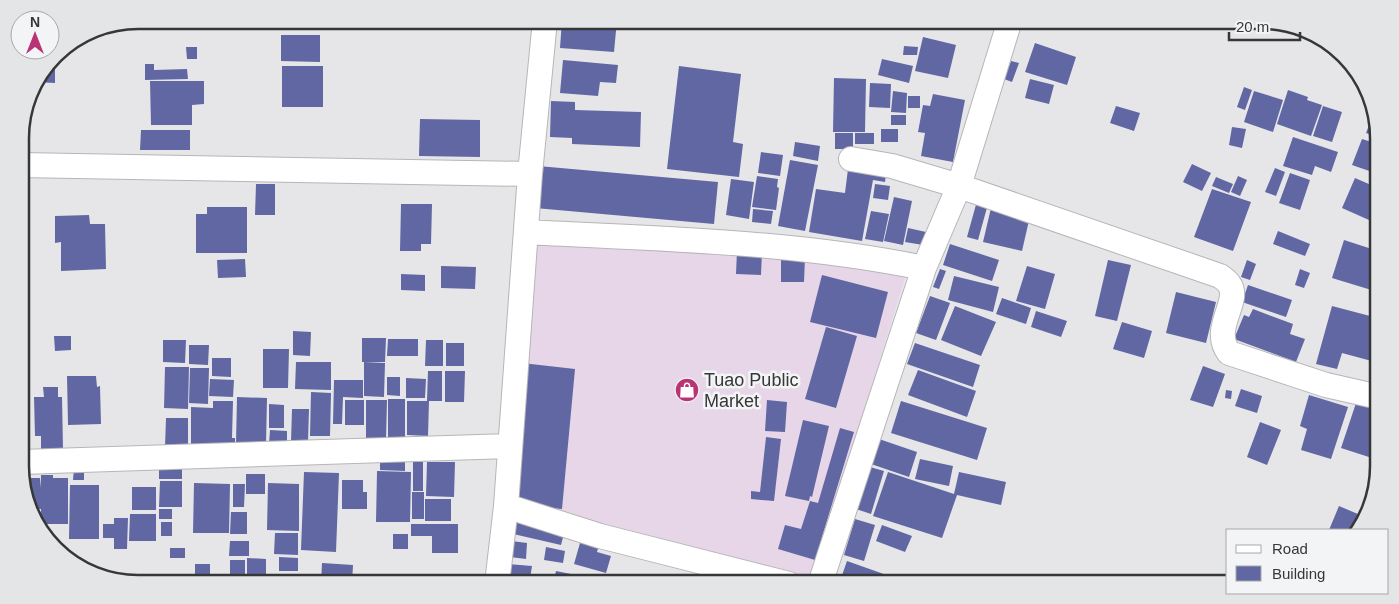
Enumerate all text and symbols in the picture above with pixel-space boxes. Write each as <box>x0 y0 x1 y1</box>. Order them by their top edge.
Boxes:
north arrow <box>10 10 60 60</box>
scale bar <box>1229 10 1300 42</box>
text: N <box>30 14 40 30</box>
text: 20 m <box>1236 18 1269 35</box>
place label: Tuao Public Market <box>704 370 798 411</box>
shop icon: Tuao Public Market <box>674 377 700 403</box>
legend <box>1226 529 1389 594</box>
text: Road <box>1272 540 1308 557</box>
text: Building <box>1272 565 1325 582</box>

